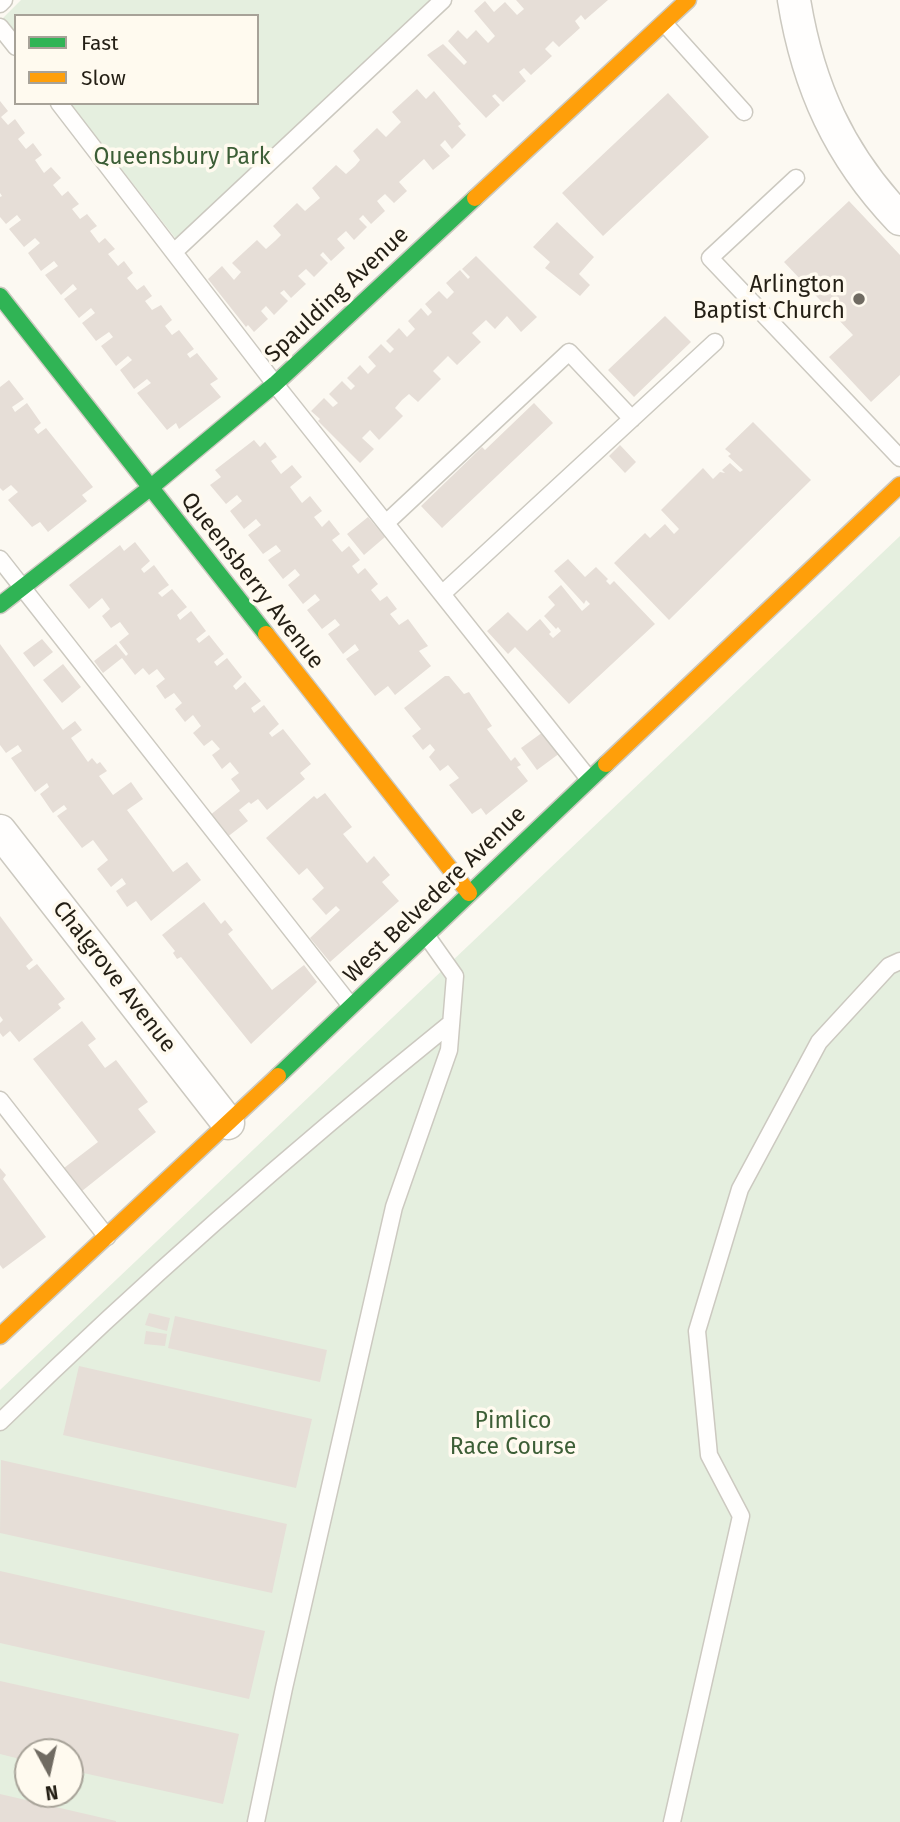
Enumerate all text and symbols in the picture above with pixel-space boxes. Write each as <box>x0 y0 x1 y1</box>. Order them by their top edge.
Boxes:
legend <box>14 14 259 105</box>
text: Fast <box>81 30 119 56</box>
text: Slow <box>81 65 126 91</box>
park label: Queensbury Park <box>93 144 271 172</box>
street label: Spaulding Avenue <box>259 221 415 369</box>
place label: Arlington Baptist Church <box>693 272 845 326</box>
marker: Arlington Baptist Church <box>851 291 867 307</box>
street label: Queensberry Avenue <box>175 487 329 675</box>
street label: West Belvedere Avenue <box>338 801 532 989</box>
street label: Chalgrove Avenue <box>46 896 182 1058</box>
park label: Pimlico Race Course <box>450 1408 576 1462</box>
north arrow <box>14 1738 84 1808</box>
text: N <box>44 1780 60 1805</box>

